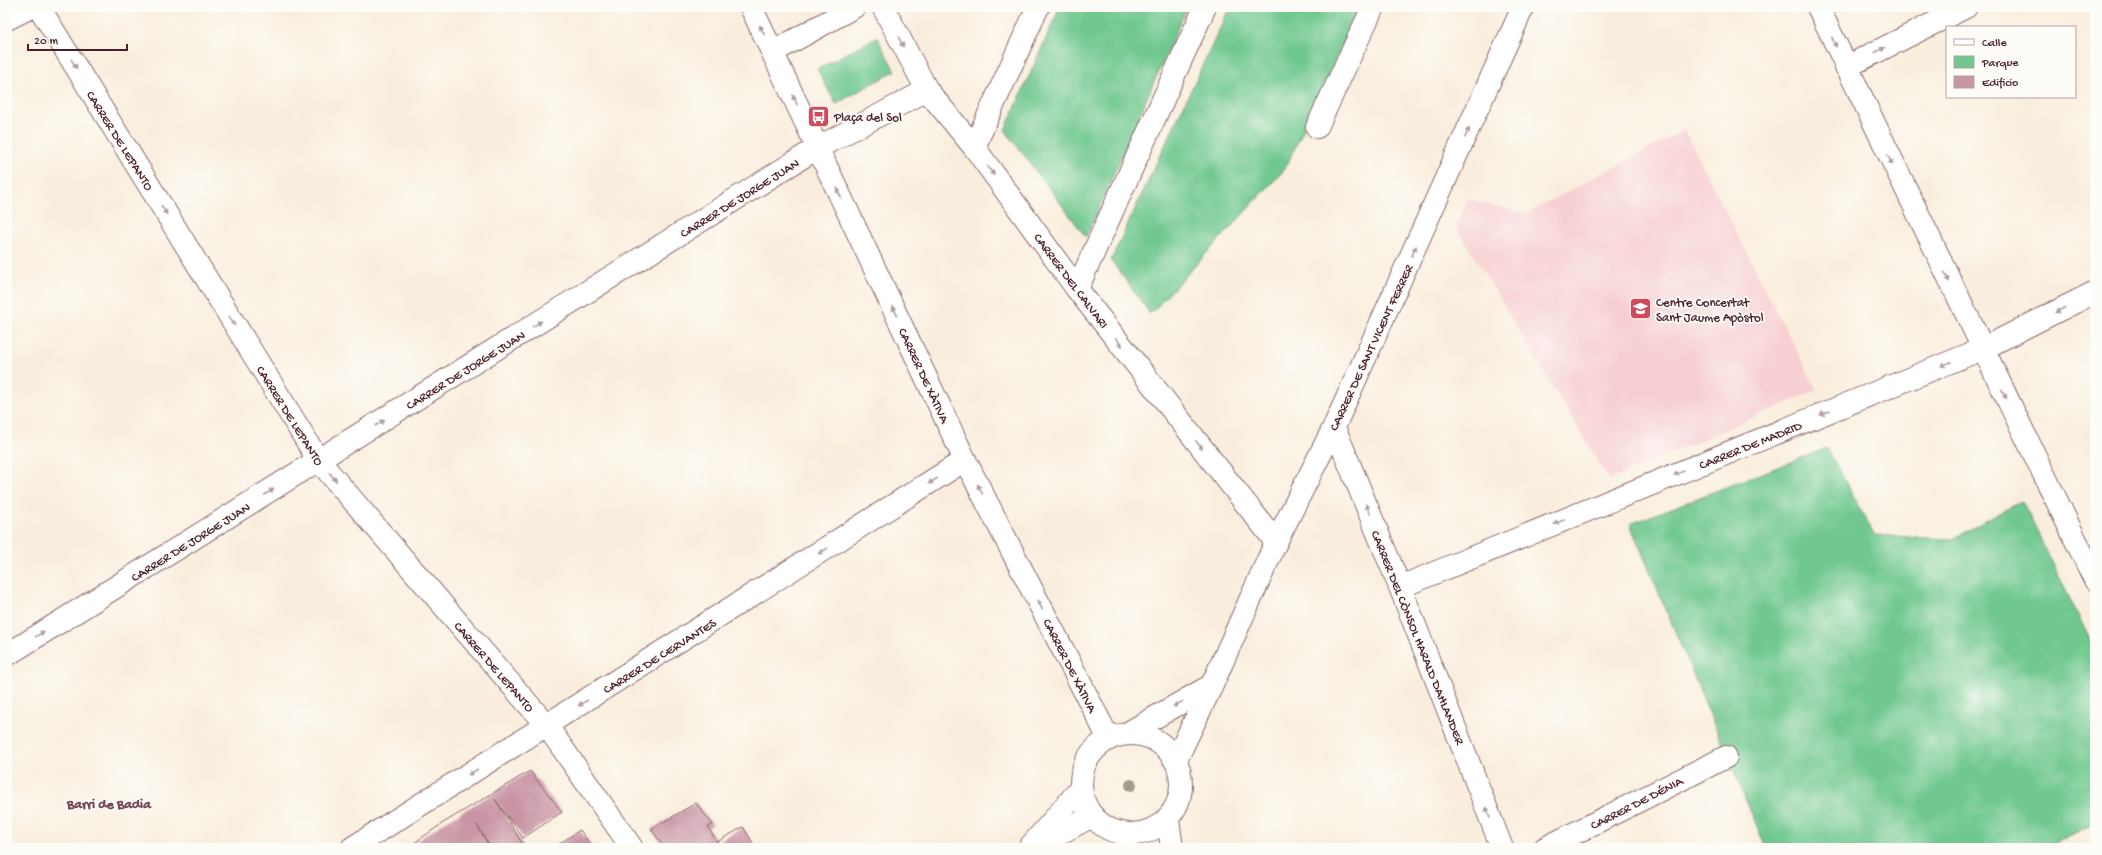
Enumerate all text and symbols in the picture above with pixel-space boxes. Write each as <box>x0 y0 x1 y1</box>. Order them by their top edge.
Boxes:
one-way arrow <box>759 24 765 35</box>
scale bar <box>28 26 127 52</box>
legend <box>1946 26 2076 98</box>
text: 20 m <box>34 35 59 49</box>
one-way arrow <box>898 36 905 47</box>
one-way arrow <box>1831 37 1837 48</box>
text: Calle <box>1982 37 2007 51</box>
one-way arrow <box>1875 47 1886 53</box>
text: Parque <box>1981 57 2019 71</box>
one-way arrow <box>70 59 78 69</box>
text: Edificio <box>1982 77 2018 91</box>
street label: CARRER DE LEPANTO <box>82 89 156 194</box>
one-way arrow <box>792 94 798 105</box>
bus stop icon: Plaça del Sol <box>806 103 832 129</box>
place label: Plaça del Sol <box>833 111 902 126</box>
one-way arrow <box>1464 127 1470 138</box>
one-way arrow <box>1887 154 1893 165</box>
street label: CARRER DE JORGE JUAN <box>678 156 803 242</box>
one-way arrow <box>987 165 995 176</box>
one-way arrow <box>836 188 842 199</box>
one-way arrow <box>161 204 168 216</box>
street label: CARRER DEL CALVARI <box>1029 231 1111 332</box>
one-way arrow <box>1411 246 1417 257</box>
street label: CARRER DE SANT VICENT FERRER <box>1327 262 1418 434</box>
one-way arrow <box>1944 271 1950 282</box>
school or university icon: Centre Concertat Sant Jaume Apòstol <box>1627 295 1653 321</box>
place label: Centre Concertat Sant Jaume Apòstol <box>1656 296 1764 326</box>
one-way arrow <box>892 305 898 317</box>
one-way arrow <box>2054 307 2066 313</box>
one-way arrow <box>229 315 236 327</box>
one-way arrow <box>532 320 542 328</box>
street label: CARRER DE XÀTIVA <box>894 326 953 427</box>
street label: CARRER DE JORGE JUAN <box>404 328 529 414</box>
one-way arrow <box>1114 337 1123 348</box>
one-way arrow <box>1940 361 1951 367</box>
street label: CARRER DE LEPANTO <box>252 364 326 469</box>
one-way arrow <box>2000 388 2007 399</box>
one-way arrow <box>1820 410 1831 416</box>
one-way arrow <box>374 419 385 426</box>
street label: CARRER DE MADRID <box>1697 419 1805 474</box>
one-way arrow <box>1195 439 1204 450</box>
one-way arrow <box>1673 470 1685 476</box>
one-way arrow <box>328 472 337 483</box>
one-way arrow <box>927 477 938 485</box>
one-way arrow <box>977 483 984 495</box>
one-way arrow <box>263 488 275 495</box>
street label: CARRER DE JORGE JUAN <box>129 500 254 586</box>
one-way arrow <box>1365 503 1371 514</box>
one-way arrow <box>1553 519 1564 525</box>
street label: CARRER DEL CÒNSOL HARALD DAHLANDER <box>1367 529 1467 748</box>
one-way arrow <box>817 547 829 554</box>
one-way arrow <box>1037 599 1043 611</box>
street label: CARRER DE CERVANTES <box>601 616 720 698</box>
street label: CARRER DE XÀTIVA <box>1039 616 1100 717</box>
street label: CARRER DE LEPANTO <box>450 619 537 716</box>
one-way arrow <box>34 631 46 638</box>
one-way arrow <box>578 699 588 707</box>
one-way arrow <box>1172 701 1184 708</box>
one-way arrow <box>468 768 478 776</box>
street label: CARRER DE DÉNIA <box>1588 773 1687 834</box>
district label: Barri de Badia <box>66 797 152 814</box>
one-way arrow <box>1485 805 1491 817</box>

